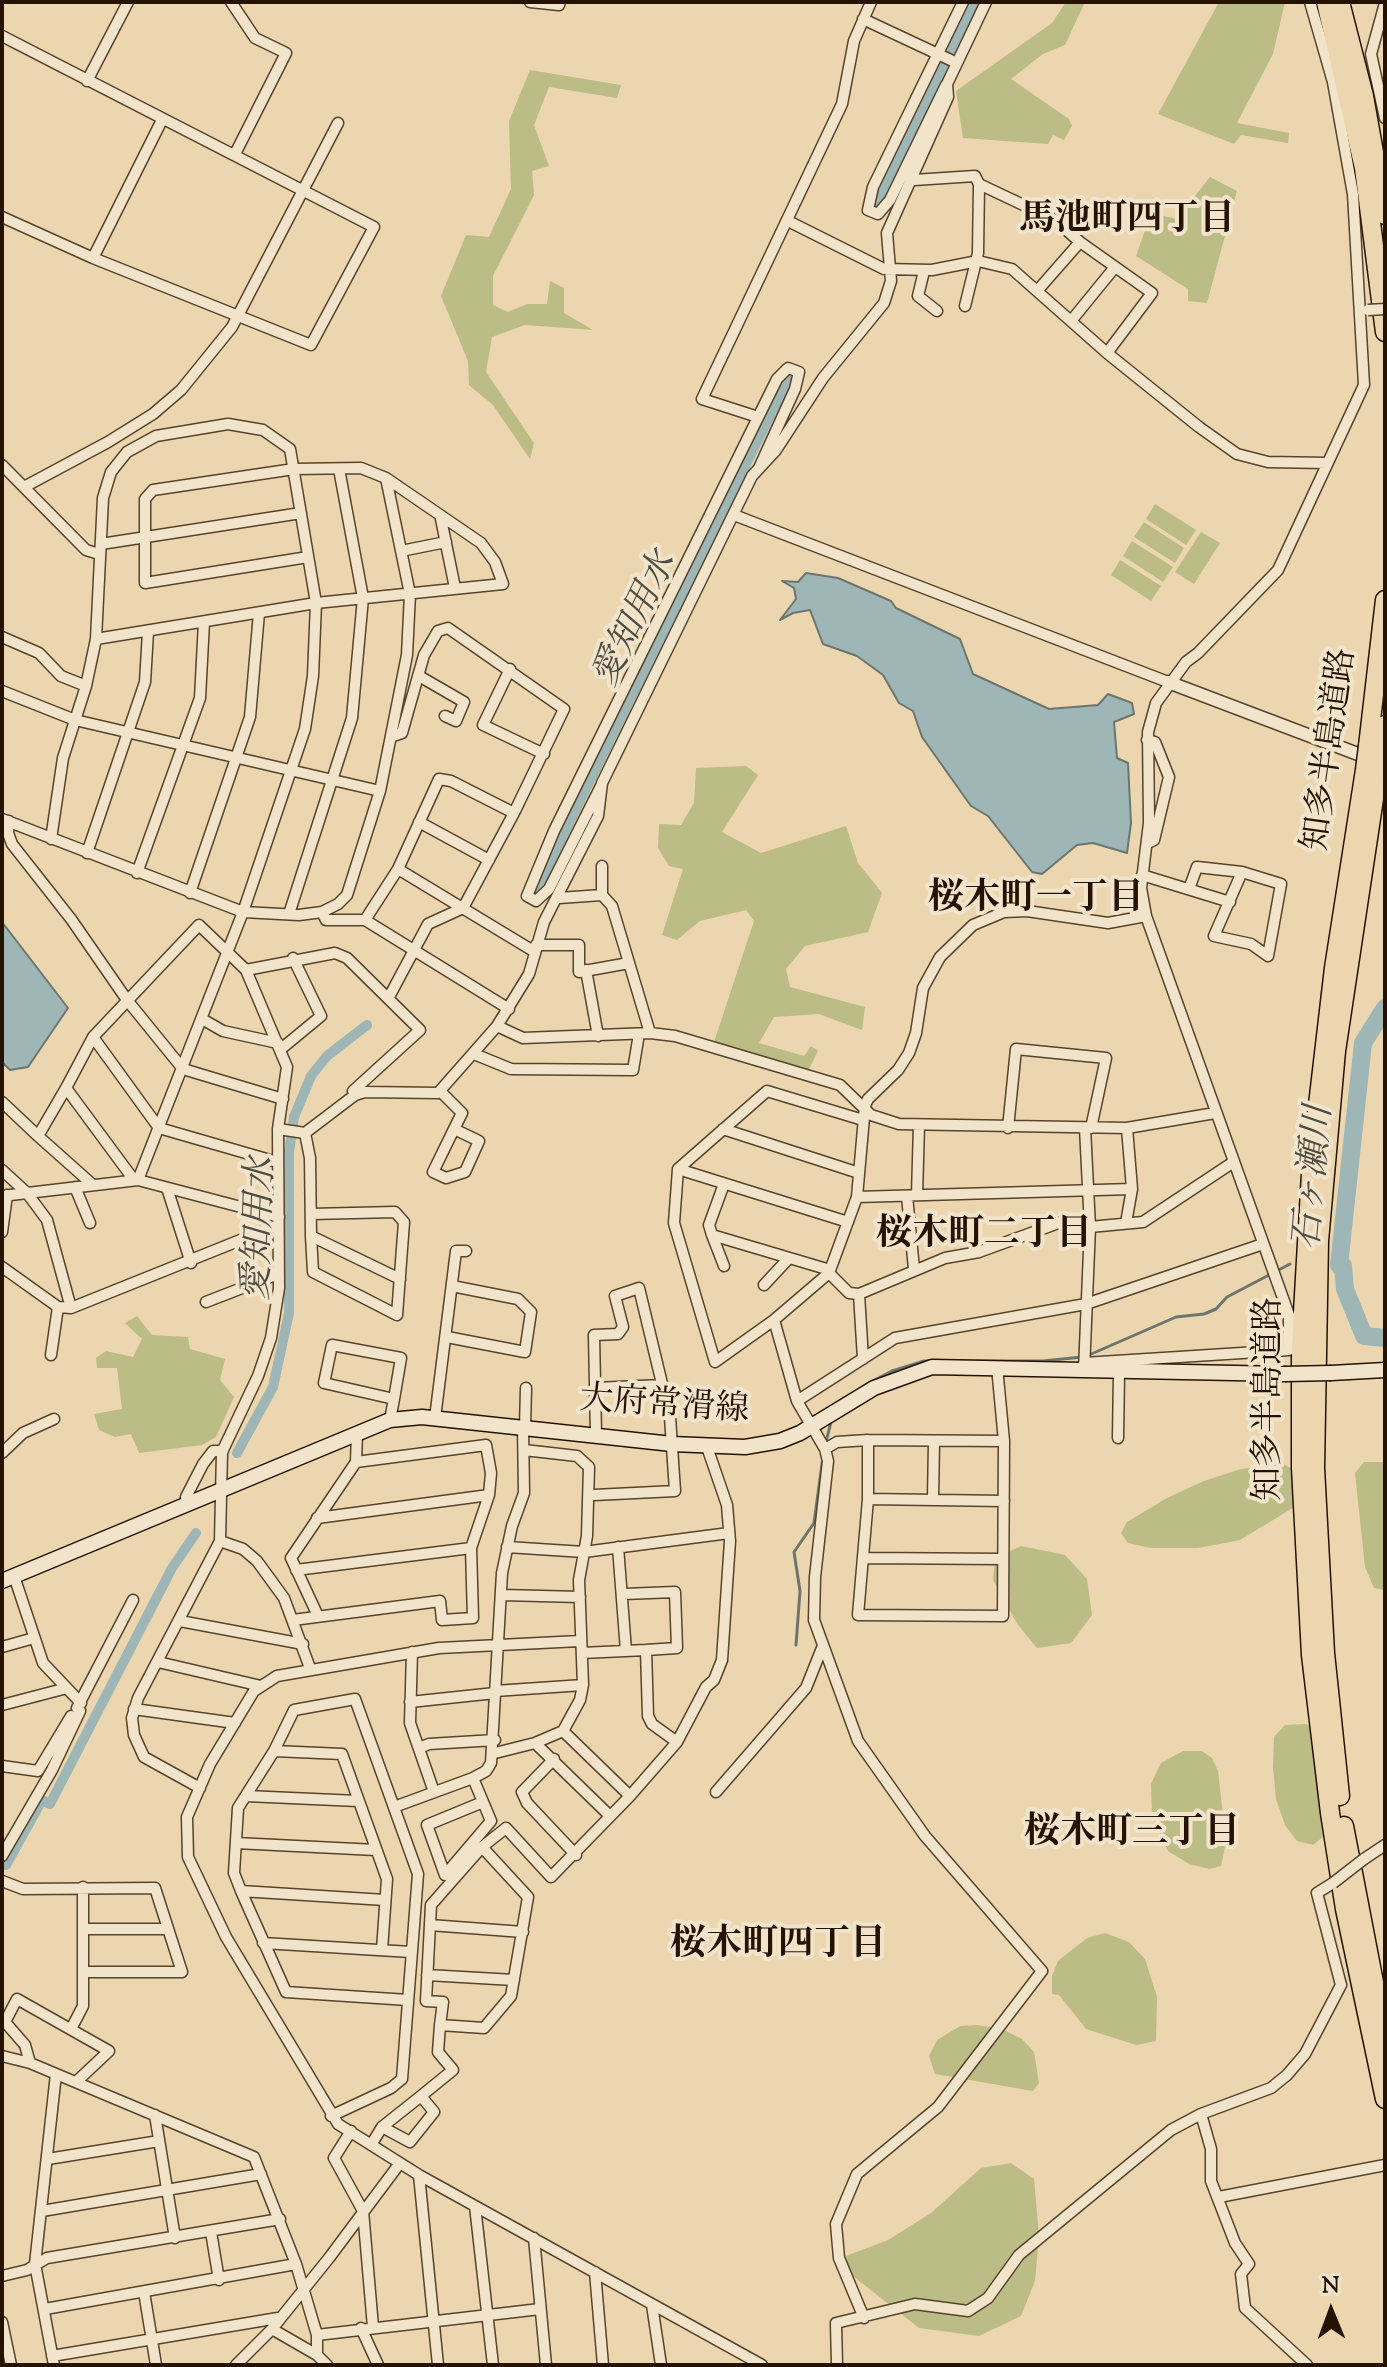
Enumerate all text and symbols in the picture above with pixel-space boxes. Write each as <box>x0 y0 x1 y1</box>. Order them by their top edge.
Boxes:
district label: 馬池町四丁目 <box>1019 201 1235 245</box>
water label: 愛知用水 <box>587 547 689 695</box>
street label: 知多半島道路 <box>1299 646 1367 854</box>
district label: 桜木町一丁目 <box>928 880 1144 924</box>
water label: 石ヶ瀬川 <box>1289 1104 1345 1252</box>
water label: 愛知用水 <box>239 1156 287 1302</box>
district label: 桜木町二丁目 <box>876 1216 1092 1260</box>
street label: 知多半島道路 <box>1252 1297 1292 1501</box>
street label: 大府常滑線 <box>578 1382 750 1434</box>
district label: 桜木町三丁目 <box>1024 1814 1240 1858</box>
district label: 桜木町四丁目 <box>670 1926 886 1970</box>
north arrow <box>1291 2271 1371 2351</box>
text: N <box>1322 2271 1340 2303</box>

